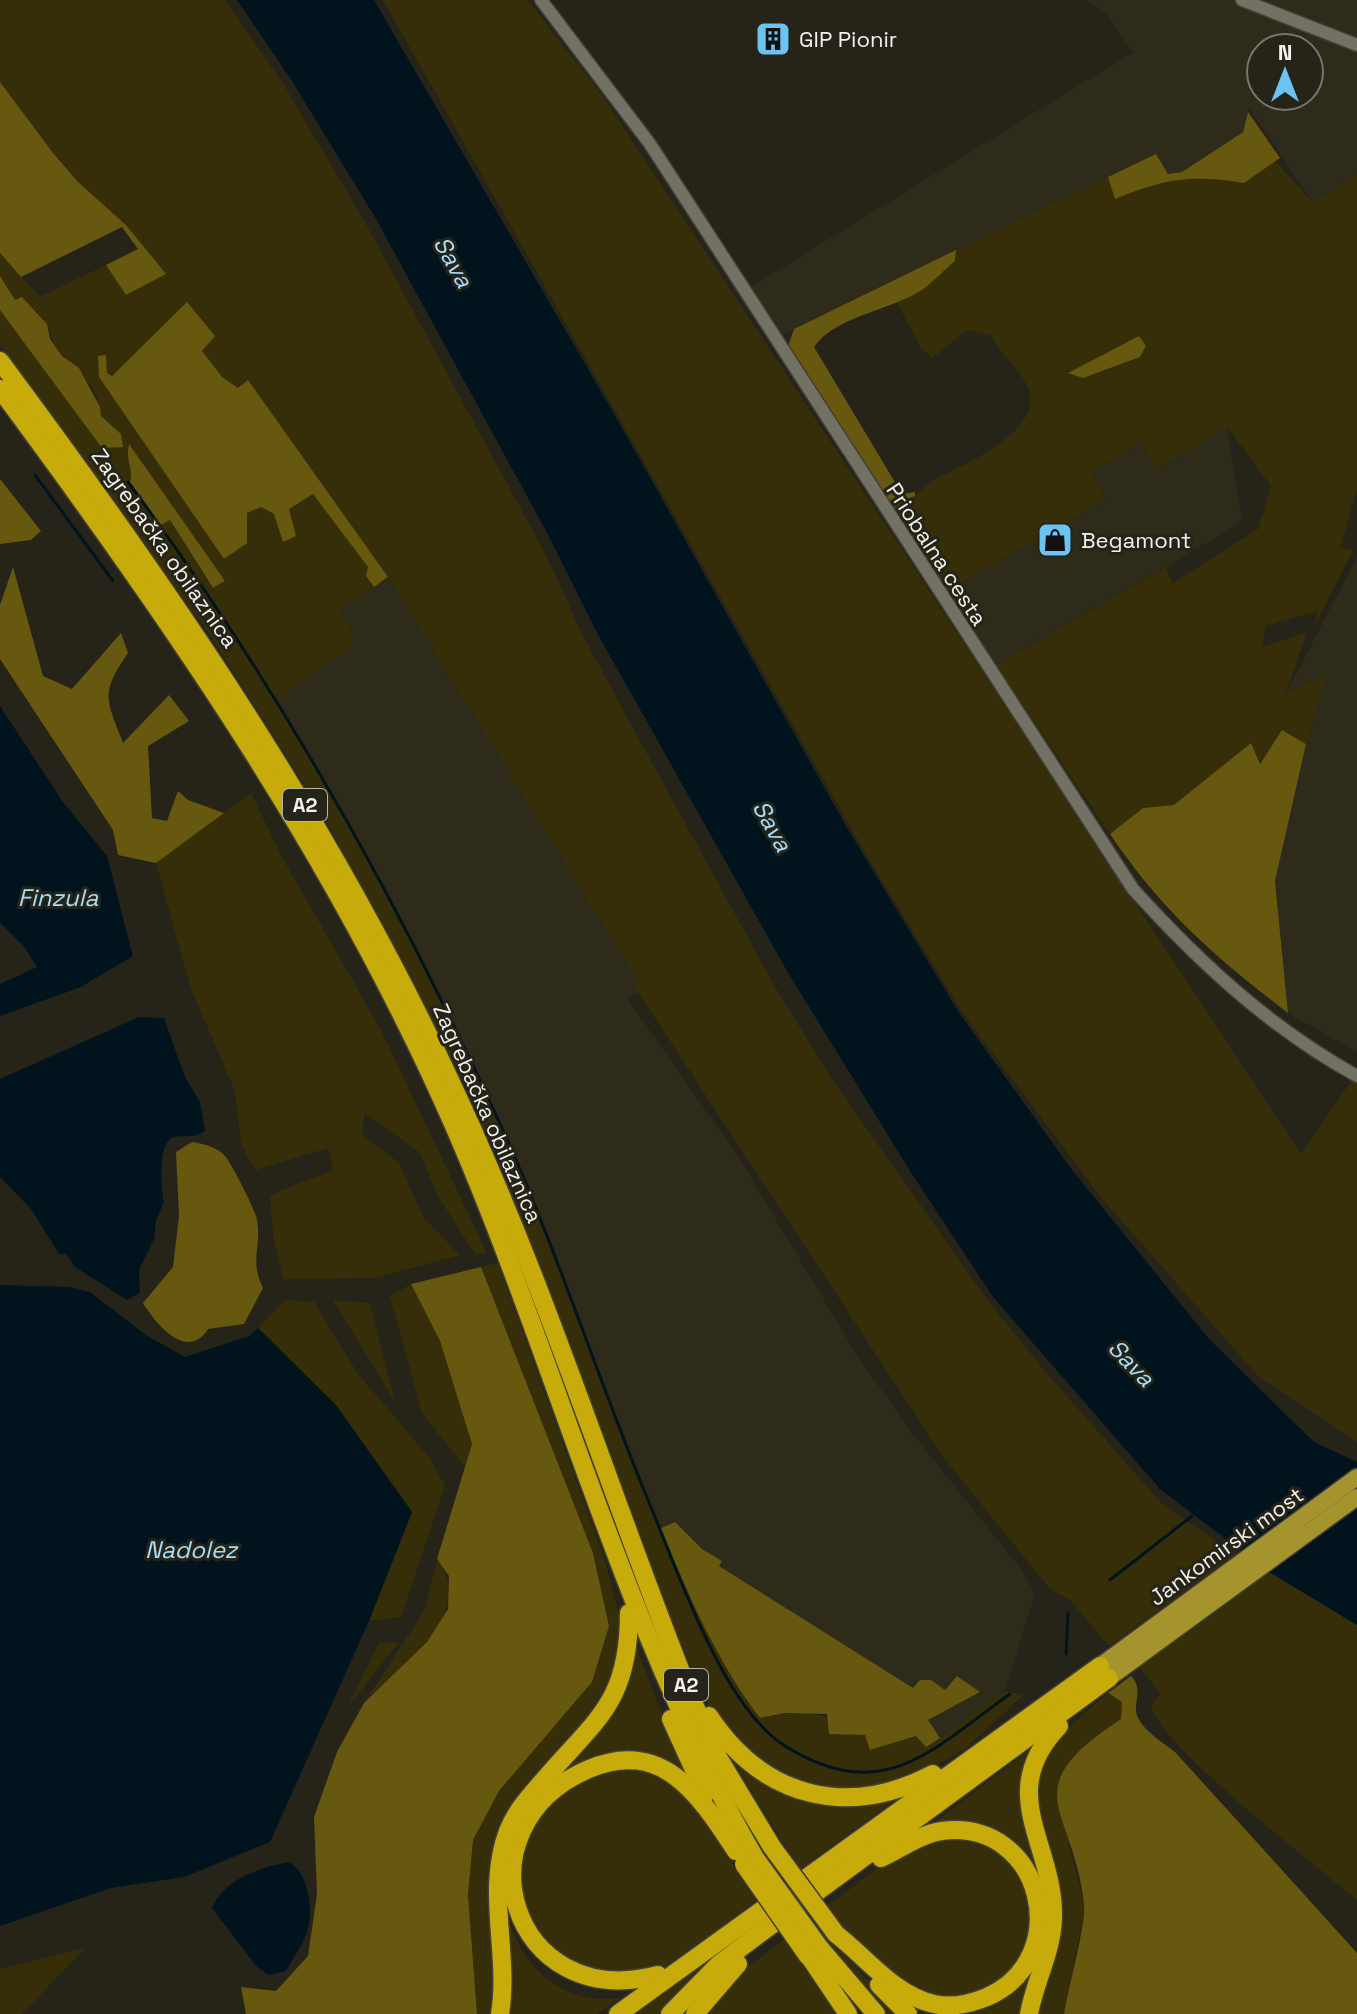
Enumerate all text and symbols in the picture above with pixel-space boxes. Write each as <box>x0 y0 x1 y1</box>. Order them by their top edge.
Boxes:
building icon: GIP Pionir <box>754 20 792 58</box>
place label: GIP Pionir <box>799 25 897 53</box>
north arrow <box>1245 32 1325 112</box>
text: N <box>1278 38 1292 66</box>
water label: Sava <box>427 231 480 293</box>
street label: Zagrebačka obilaznica <box>86 443 245 653</box>
street label: Priobalna cesta <box>880 477 994 631</box>
shop icon: Begamont <box>1036 521 1074 559</box>
place label: Begamont <box>1081 526 1191 554</box>
road number: A2 <box>283 789 327 821</box>
water label: Sava <box>746 795 799 857</box>
water label: Finzula <box>18 882 98 913</box>
street label: Zagrebačka obilaznica <box>427 999 549 1227</box>
water label: Sava <box>1101 1332 1161 1393</box>
street label: Jankomirski most <box>1143 1480 1309 1612</box>
water label: Nadolez <box>145 1534 238 1565</box>
road number: A2 <box>664 1669 708 1701</box>

